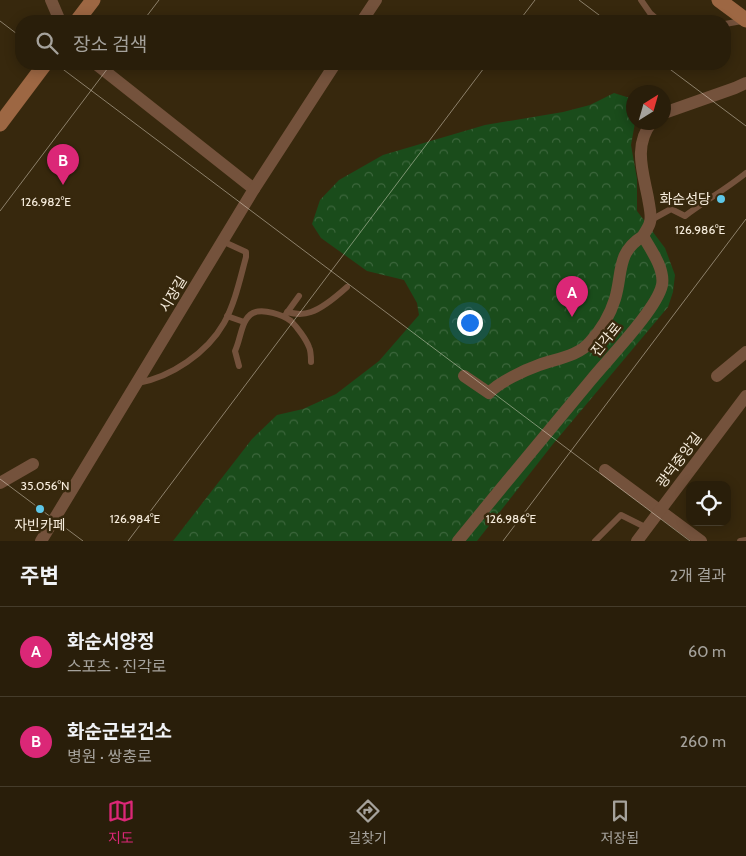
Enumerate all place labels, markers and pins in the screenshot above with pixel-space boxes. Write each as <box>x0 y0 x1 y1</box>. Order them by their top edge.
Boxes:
pin: B <box>47 144 79 185</box>
place label: 화순성당 <box>659 190 711 208</box>
marker: 화순성당 <box>715 193 727 205</box>
pin: A <box>556 276 588 317</box>
marker: 자빈카페 <box>34 503 46 515</box>
place label: 자빈카페 <box>14 516 66 534</box>

